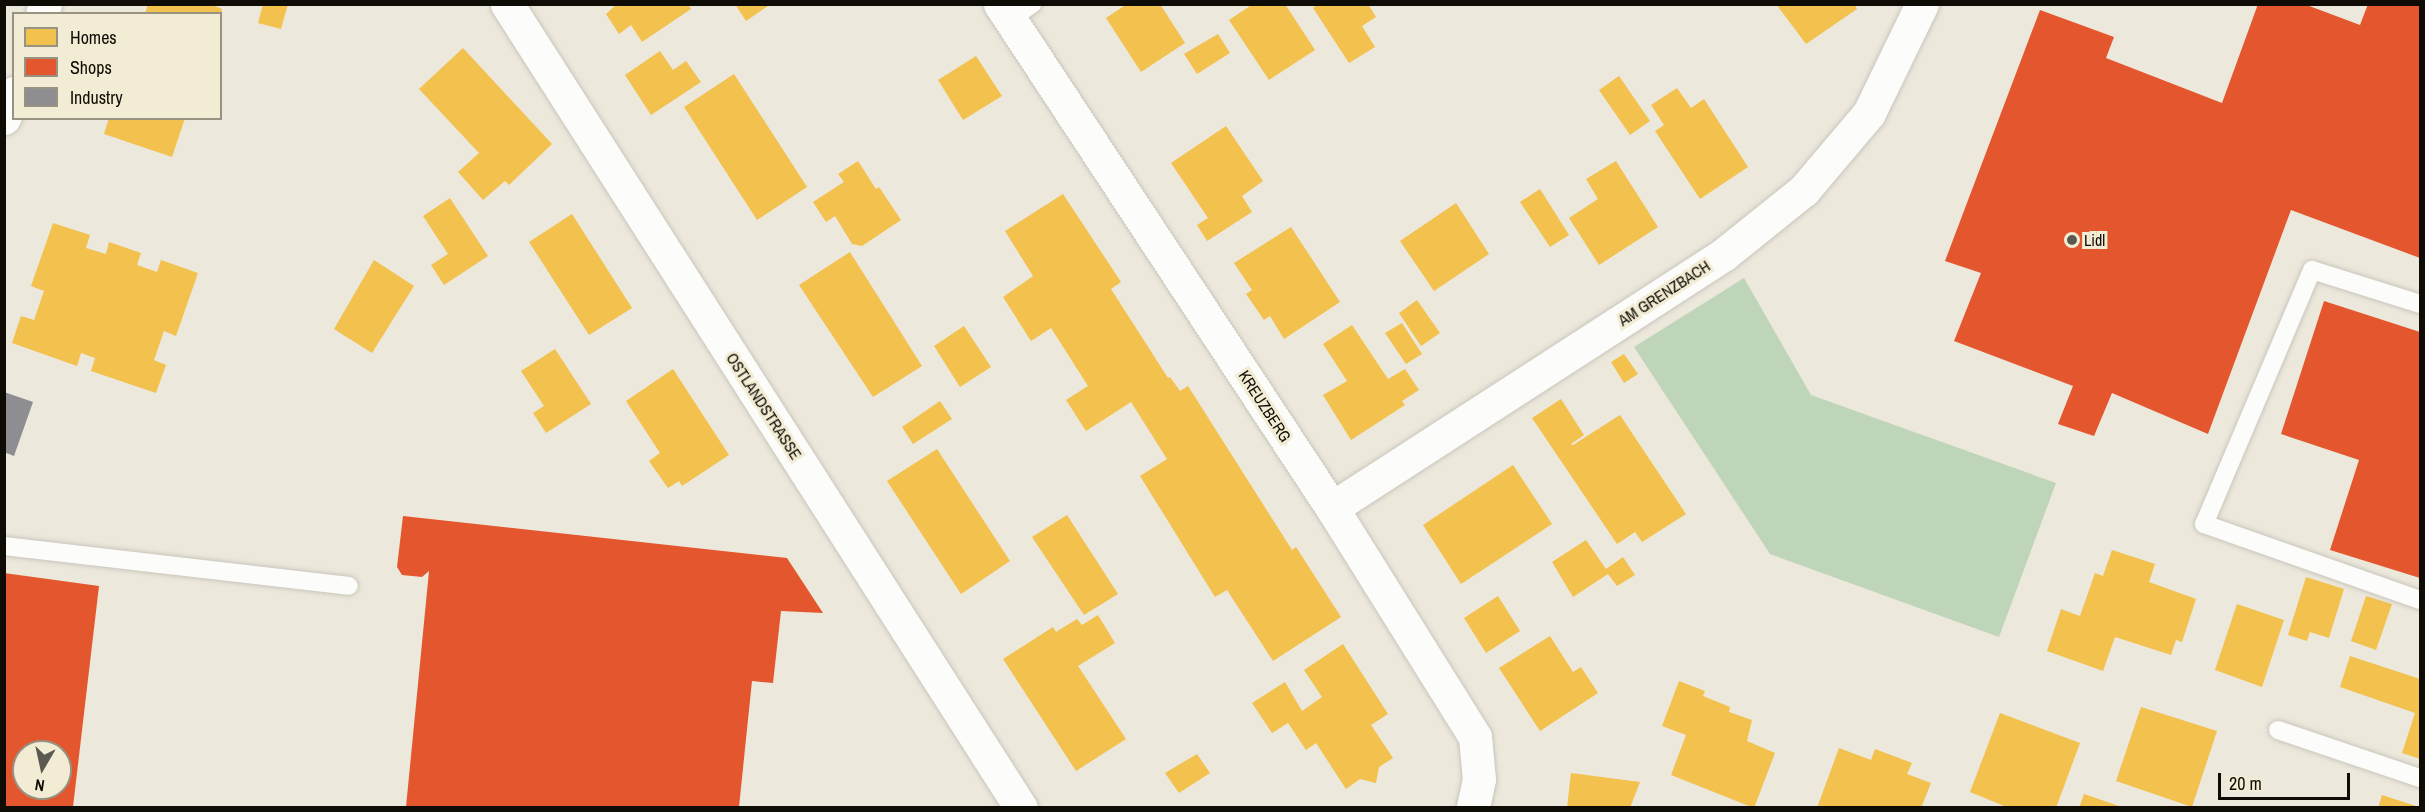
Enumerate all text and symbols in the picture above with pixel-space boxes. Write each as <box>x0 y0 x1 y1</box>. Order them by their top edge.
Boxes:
legend <box>12 12 222 120</box>
text: Homes <box>70 25 117 50</box>
text: Shops <box>70 55 112 80</box>
text: Industry <box>70 85 123 110</box>
place label: Lidl <box>2084 230 2105 250</box>
marker: Lidl <box>2065 233 2079 247</box>
street label: AM GRENZBACH <box>1614 256 1714 330</box>
street label: OSTLANDSTRASSE <box>722 349 806 463</box>
street label: KREUZBERG <box>1235 367 1295 445</box>
north arrow <box>12 740 72 800</box>
scale bar <box>2221 761 2353 799</box>
text: 20 m <box>2229 771 2262 796</box>
text: N <box>33 774 46 797</box>

